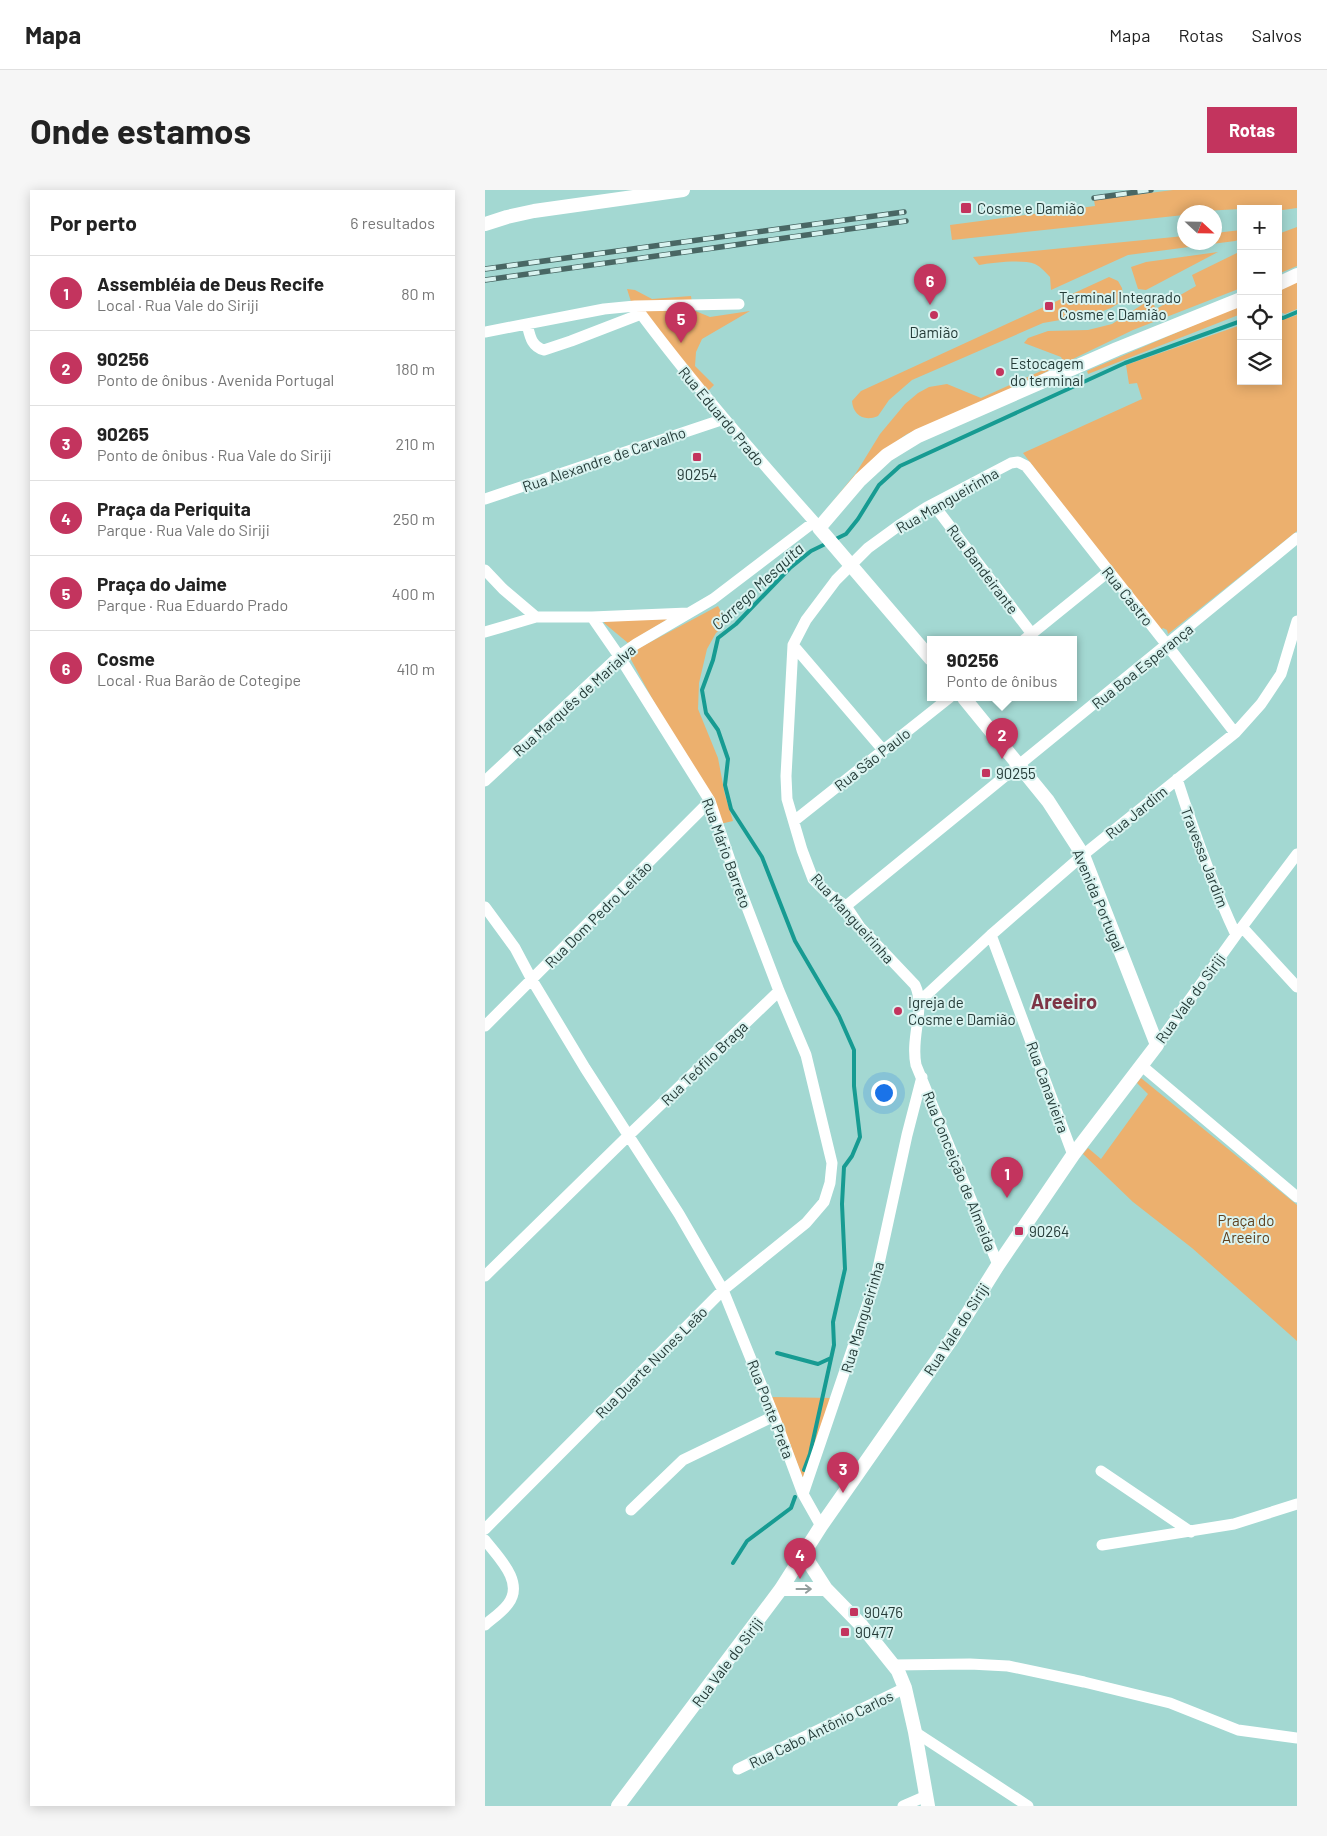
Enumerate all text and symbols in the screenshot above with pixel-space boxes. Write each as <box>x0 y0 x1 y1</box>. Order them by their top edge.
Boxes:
text: Mapa <box>25 20 81 49</box>
text: Mapa <box>1109 24 1150 46</box>
text: Rotas <box>1178 24 1223 46</box>
text: Salvos <box>1251 24 1302 46</box>
button: Rotas <box>1207 107 1297 153</box>
text: Onde estamos <box>30 109 251 151</box>
place label: Cosme e Damião <box>977 199 1085 217</box>
marker: Cosme e Damião <box>959 201 973 215</box>
north arrow <box>1177 205 1222 250</box>
map controls <box>1237 205 1282 385</box>
button: + <box>1237 205 1282 250</box>
text: Por perto <box>50 210 137 235</box>
text: 6 resultados <box>350 213 435 232</box>
button: − <box>1237 250 1282 295</box>
pin: 6 <box>914 264 946 305</box>
text: Assembléia de Deus Recife <box>97 272 324 295</box>
text: 1 <box>63 284 69 303</box>
text: 80 m <box>401 284 435 303</box>
place label: Terminal Integrado Cosme e Damião <box>1059 288 1181 323</box>
text: Local · Rua Vale do Siriji <box>97 295 259 314</box>
button: locate <box>1237 295 1282 340</box>
marker: Terminal Integrado Cosme e Damião <box>1043 300 1055 312</box>
pin: 5 <box>665 302 697 343</box>
marker: Damião <box>928 309 940 321</box>
place label: Damião <box>910 323 958 341</box>
button: layers <box>1237 340 1282 385</box>
text: 90256 <box>97 347 149 370</box>
place label: Estocagem do terminal <box>1010 354 1084 389</box>
text: 2 <box>62 359 70 378</box>
text: 180 m <box>396 359 435 378</box>
street label: Rua Eduardo Prado <box>675 363 769 469</box>
marker: Estocagem do terminal <box>994 366 1006 378</box>
text: Ponto de ônibus · Avenida Portugal <box>97 370 334 389</box>
text: 90265 <box>97 422 149 445</box>
street label: Rua Alexandre de Carvalho <box>520 423 688 495</box>
text: 3 <box>62 434 70 453</box>
text: 210 m <box>396 434 435 453</box>
text: Ponto de ônibus · Rua Vale do Siriji <box>97 445 332 464</box>
marker: 90254 <box>691 451 703 463</box>
street label: Rua Mangueirinha <box>893 463 1001 537</box>
place label: 90254 <box>677 465 717 483</box>
text: Praça da Periquita <box>97 497 251 520</box>
text: 4 <box>61 509 71 528</box>
text: 250 m <box>393 509 435 528</box>
text: Parque · Rua Vale do Siriji <box>97 520 270 539</box>
street label: Rua Bandeirante <box>944 521 1022 617</box>
water label: Córrego Mesquita <box>707 539 807 633</box>
street label: Rua Castro <box>1099 563 1157 629</box>
text: Praça do Jaime <box>97 572 227 595</box>
text: 5 <box>62 584 70 603</box>
text: 400 m <box>392 584 435 603</box>
text: Parque · Rua Eduardo Prado <box>97 595 288 614</box>
street label: Rua Boa Esperança <box>1088 620 1196 712</box>
popup <box>927 636 1077 701</box>
street label: Rua Marquês de Marialva <box>509 640 639 760</box>
text: Cosme <box>97 647 155 670</box>
text: 90256 <box>947 648 999 671</box>
text: 6 <box>62 659 70 678</box>
text: 410 m <box>397 659 435 678</box>
text: Local · Rua Barão de Cotegipe <box>97 670 301 689</box>
text: Ponto de ônibus <box>947 671 1057 690</box>
pin: 2 <box>986 718 1018 759</box>
street label: Rua São Paulo <box>830 724 914 794</box>
place label: 90255 <box>996 764 1036 782</box>
marker: 90255 <box>980 767 992 779</box>
street label: Rua Jardim <box>1102 782 1170 842</box>
street label: Rua Mário Barreto <box>699 795 755 911</box>
street label: Travessa Jardim <box>1178 804 1232 910</box>
street label: Avenida Portugal <box>1069 846 1129 954</box>
street label: Rua Dom Pedro Leitão <box>541 857 655 971</box>
street label: Rua Mangueirinha <box>808 869 898 967</box>
street label: Rua Vale do Siriji <box>1151 949 1229 1047</box>
district label: Areeiro <box>1031 989 1097 1013</box>
place label: Igreja de Cosme e Damião <box>908 993 1016 1028</box>
marker: Igreja de Cosme e Damião <box>892 1005 904 1017</box>
street label: Rua Teófilo Braga <box>657 1017 751 1109</box>
street label: Rua Canavieira <box>1023 1039 1073 1135</box>
your location <box>871 1080 897 1106</box>
street label: Rua Conceição de Almeida <box>920 1088 1000 1254</box>
pin: 1 <box>991 1157 1023 1198</box>
park label: Praça do Areeiro <box>1218 1211 1274 1246</box>
place label: 90264 <box>1029 1222 1069 1240</box>
marker: 90264 <box>1013 1225 1025 1237</box>
street label: Rua Mangueirinha <box>837 1259 887 1375</box>
street label: Rua Vale do Siriji <box>919 1279 993 1379</box>
street label: Rua Duarte Nunes Leão <box>591 1302 711 1422</box>
street label: Rua Ponte Preta <box>744 1357 798 1461</box>
pin: 3 <box>827 1452 859 1493</box>
pin: 4 <box>784 1538 816 1579</box>
one-way arrow <box>795 1584 811 1594</box>
place label: 90476 <box>864 1603 903 1621</box>
marker: 90476 <box>848 1606 860 1618</box>
street label: Rua Vale do Siriji <box>688 1614 766 1710</box>
place label: 90477 <box>855 1623 893 1641</box>
marker: 90477 <box>839 1626 851 1638</box>
street label: Rua Cabo Antônio Carlos <box>746 1686 896 1772</box>

